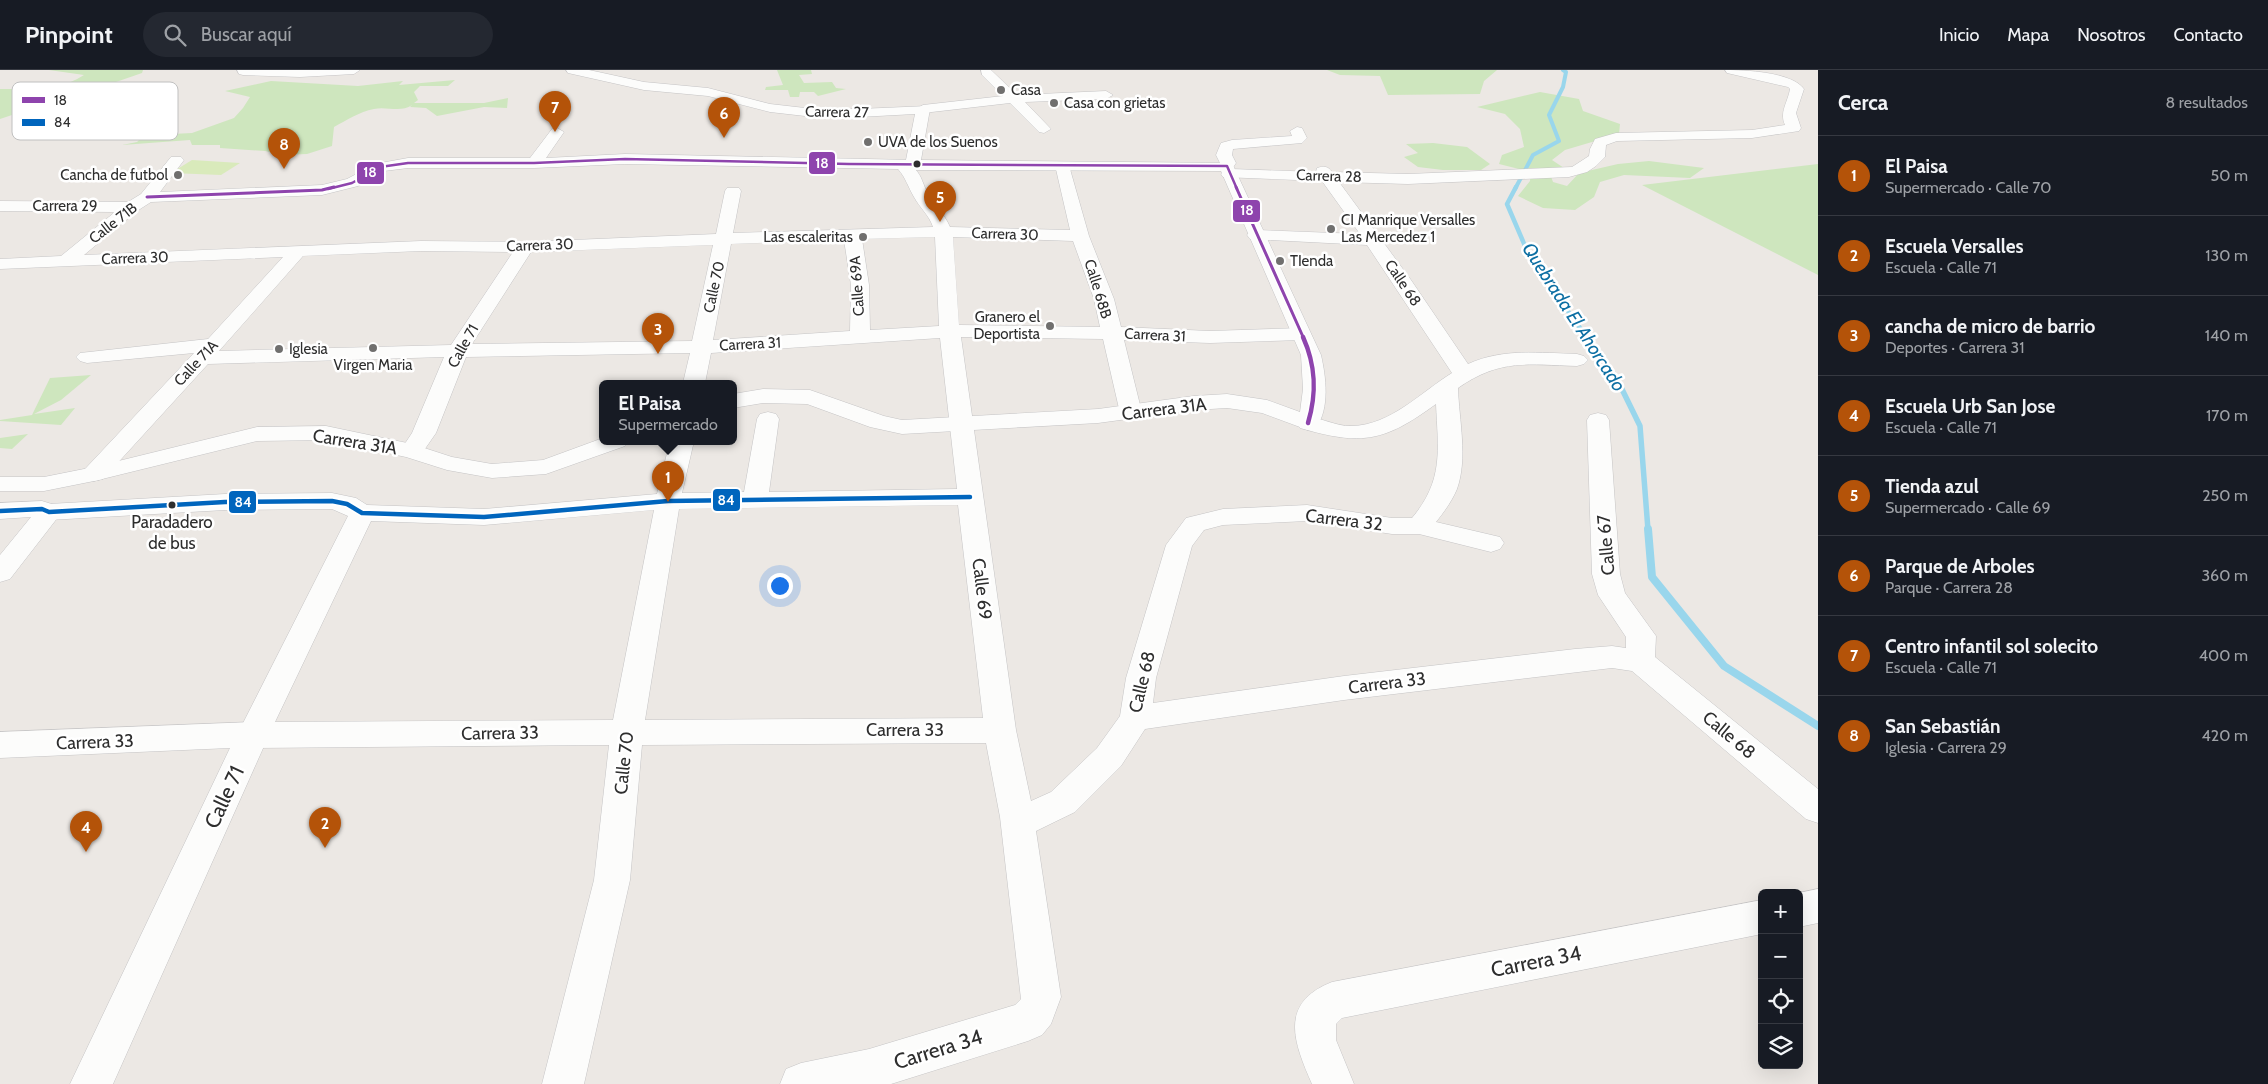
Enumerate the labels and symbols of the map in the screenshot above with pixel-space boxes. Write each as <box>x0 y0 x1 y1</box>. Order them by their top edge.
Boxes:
place label: Casa <box>1011 81 1042 99</box>
legend <box>12 82 178 140</box>
marker: Casa <box>995 84 1007 96</box>
text: 18 <box>54 91 67 109</box>
pin: 7 <box>539 91 571 132</box>
place label: Casa con grietas <box>1064 94 1165 112</box>
pin: 6 <box>708 97 740 138</box>
marker: Casa con grietas <box>1048 97 1060 109</box>
street label: Carrera 27 <box>805 102 870 122</box>
text: 84 <box>54 113 71 131</box>
pin: 8 <box>268 128 300 169</box>
place label: UVA de los Suenos <box>878 133 998 151</box>
marker: UVA de los Suenos <box>862 136 874 148</box>
line badge: 18 <box>808 151 836 175</box>
text: 18 <box>815 154 829 172</box>
unlabelled marker <box>912 159 922 169</box>
line badge: 18 <box>356 161 385 185</box>
text: 18 <box>363 163 377 181</box>
place label: Cancha de futbol <box>60 166 168 184</box>
street label: Carrera 28 <box>1296 166 1362 186</box>
marker: Cancha de futbol <box>172 169 184 181</box>
pin: 5 <box>924 181 956 222</box>
street label: Carrera 29 <box>33 197 98 215</box>
street label: Calle 71B <box>85 199 141 247</box>
line badge: 18 <box>1232 199 1261 223</box>
text: 18 <box>1240 201 1254 219</box>
place label: CI Manrique Versalles Las Mercedez 1 <box>1341 211 1475 246</box>
marker: CI Manrique Versalles Las Mercedez 1 <box>1325 223 1337 235</box>
street label: Carrera 30 <box>971 224 1039 244</box>
place label: Las escaleritas <box>763 228 853 246</box>
marker: Las escaleritas <box>857 231 869 243</box>
street label: Carrera 30 <box>506 235 574 255</box>
water label: Quebrada El Ahorcado <box>1517 238 1631 396</box>
street label: Carrera 30 <box>101 248 169 268</box>
place label: TIenda <box>1290 252 1334 270</box>
street label: Calle 69A <box>846 254 868 317</box>
marker: TIenda <box>1274 255 1286 267</box>
street label: Calle 68 <box>1381 256 1425 310</box>
street label: Calle 68B <box>1080 257 1116 321</box>
street label: Calle 70 <box>700 260 728 314</box>
place label: Granero el Deportista <box>973 308 1041 343</box>
pin: 3 <box>642 313 674 354</box>
marker: Granero el Deportista <box>1044 320 1056 332</box>
street label: Calle 71 <box>444 321 482 371</box>
street label: Carrera 31 <box>1124 324 1186 346</box>
street label: Carrera 31 <box>719 333 781 355</box>
street label: Calle 71A <box>170 336 222 390</box>
place label: Iglesia <box>289 340 329 358</box>
marker: Virgen Maria <box>367 342 379 354</box>
marker: Iglesia <box>273 343 285 355</box>
place label: Virgen Maria <box>334 356 413 374</box>
street label: Carrera 31A <box>1120 393 1208 425</box>
street label: Carrera 31A <box>311 424 399 460</box>
pin: 1 <box>652 461 684 502</box>
line badge: 84 <box>712 488 741 512</box>
line badge: 84 <box>228 490 257 514</box>
text: 84 <box>717 491 735 509</box>
text: 84 <box>234 493 252 511</box>
marker: Paradadero de bus <box>167 500 177 510</box>
street label: Carrera 32 <box>1304 504 1384 536</box>
place label: Paradadero de bus <box>131 512 213 553</box>
street label: Calle 67 <box>1592 514 1620 576</box>
street label: Calle 69 <box>967 557 997 621</box>
your location <box>767 573 793 599</box>
street label: Calle 68 <box>1124 649 1160 715</box>
street label: Carrera 33 <box>1347 667 1427 699</box>
street label: Calle 68 <box>1698 706 1760 764</box>
street label: Carrera 33 <box>866 719 944 741</box>
street label: Carrera 33 <box>461 721 539 745</box>
street label: Carrera 33 <box>56 730 134 754</box>
street label: Calle 70 <box>610 731 638 795</box>
street label: Calle 71 <box>199 762 249 832</box>
pin: 2 <box>309 807 341 848</box>
pin: 4 <box>70 811 102 852</box>
street label: Carrera 34 <box>1489 940 1583 982</box>
street label: Carrera 34 <box>891 1024 985 1074</box>

